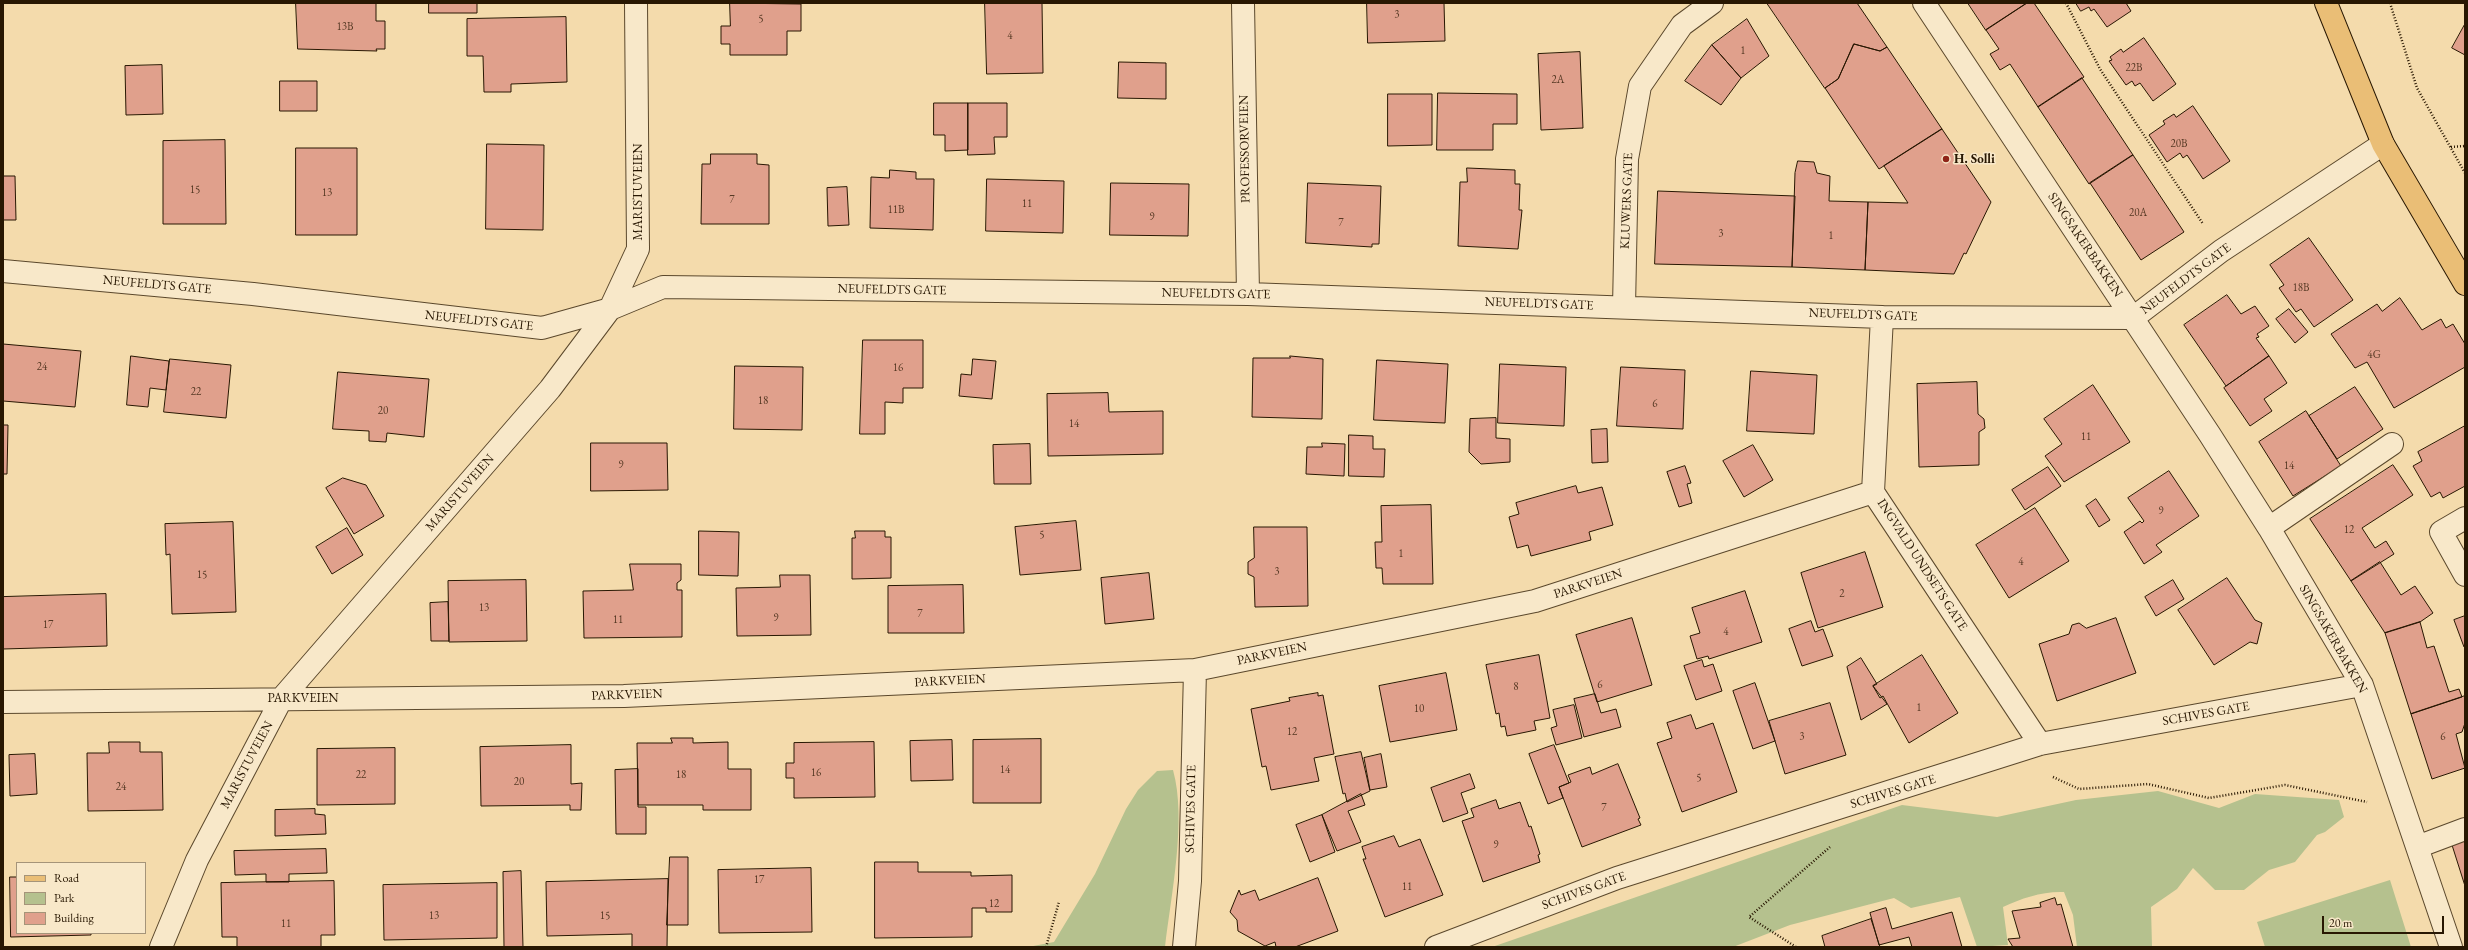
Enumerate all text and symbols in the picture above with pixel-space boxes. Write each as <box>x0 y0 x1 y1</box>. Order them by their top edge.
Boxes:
house number: 3 <box>1394 8 1400 22</box>
house number: 5 <box>758 12 764 26</box>
house number: 13B <box>336 20 354 34</box>
house number: 4 <box>1007 29 1013 43</box>
house number: 1 <box>1740 44 1746 58</box>
house number: 22B <box>2125 61 2143 75</box>
house number: 2A <box>1552 73 1564 87</box>
street label: PROFESSORVEIEN <box>1236 95 1254 203</box>
house number: 20B <box>2170 137 2188 151</box>
street label: MARISTUVEIEN <box>630 144 646 240</box>
place label: H. Solli <box>1954 151 1995 167</box>
street label: KLUWERS GATE <box>1618 153 1636 249</box>
marker: H. Solli <box>1941 154 1951 164</box>
house number: 15 <box>190 183 200 197</box>
house number: 13 <box>322 186 332 200</box>
street label: SINGSAKERBAKKEN <box>2044 190 2126 300</box>
house number: 7 <box>729 193 735 207</box>
house number: 11 <box>1022 197 1032 211</box>
house number: 11B <box>887 203 905 217</box>
house number: 20A <box>2129 206 2147 220</box>
house number: 9 <box>1149 210 1155 224</box>
house number: 7 <box>1338 216 1344 230</box>
house number: 3 <box>1718 227 1724 241</box>
house number: 1 <box>1828 229 1834 243</box>
street label: NEUFELDTS GATE <box>2138 240 2234 318</box>
street label: NEUFELDTS GATE <box>102 272 212 298</box>
street label: NEUFELDTS GATE <box>837 281 947 299</box>
house number: 18B <box>2292 281 2310 295</box>
street label: NEUFELDTS GATE <box>1161 285 1271 303</box>
street label: NEUFELDTS GATE <box>1484 294 1594 314</box>
street label: NEUFELDTS GATE <box>1808 305 1918 325</box>
street label: NEUFELDTS GATE <box>424 308 534 334</box>
house number: 4G <box>2367 348 2381 362</box>
house number: 24 <box>37 360 47 374</box>
house number: 16 <box>893 361 903 375</box>
house number: 22 <box>191 385 201 399</box>
house number: 18 <box>758 394 768 408</box>
house number: 6 <box>1652 397 1658 411</box>
house number: 20 <box>378 404 388 418</box>
house number: 14 <box>1069 417 1079 431</box>
house number: 11 <box>2081 430 2091 444</box>
street label: MARISTUVEIEN <box>422 451 498 535</box>
house number: 9 <box>618 458 624 472</box>
house number: 14 <box>2284 459 2294 473</box>
street label: INGVALD UNDSETS GATE <box>1874 496 1970 634</box>
house number: 9 <box>2158 504 2164 518</box>
house number: 12 <box>2344 523 2354 537</box>
house number: 5 <box>1039 528 1045 542</box>
house number: 1 <box>1398 547 1404 561</box>
house number: 4 <box>2018 555 2024 569</box>
house number: 3 <box>1274 565 1280 579</box>
street label: PARKVEIEN <box>1552 566 1624 602</box>
house number: 15 <box>197 568 207 582</box>
street label: SINGSAKERBAKKEN <box>2296 582 2370 696</box>
house number: 2 <box>1839 587 1845 601</box>
house number: 13 <box>479 601 489 615</box>
house number: 7 <box>917 607 923 621</box>
house number: 9 <box>773 611 779 625</box>
house number: 11 <box>613 613 623 627</box>
house number: 17 <box>43 618 53 632</box>
house number: 4 <box>1723 625 1729 639</box>
street label: PARKVEIEN <box>1236 639 1308 669</box>
street label: PARKVEIEN <box>914 671 986 691</box>
house number: 6 <box>1597 678 1603 692</box>
house number: 8 <box>1513 680 1519 694</box>
street label: PARKVEIEN <box>591 686 663 704</box>
street label: PARKVEIEN <box>267 690 339 706</box>
street label: SCHIVES GATE <box>2161 699 2251 729</box>
house number: 1 <box>1916 701 1922 715</box>
house number: 10 <box>1414 702 1424 716</box>
street label: MARISTUVEIEN <box>217 719 277 811</box>
house number: 12 <box>1287 725 1297 739</box>
house number: 3 <box>1799 730 1805 744</box>
house number: 6 <box>2440 730 2446 744</box>
house number: 14 <box>1000 763 1010 777</box>
street label: SCHIVES GATE <box>1182 765 1200 853</box>
house number: 16 <box>811 766 821 780</box>
house number: 22 <box>356 768 366 782</box>
house number: 18 <box>676 768 686 782</box>
house number: 5 <box>1696 771 1702 785</box>
street label: SCHIVES GATE <box>1849 772 1937 812</box>
house number: 20 <box>514 775 524 789</box>
house number: 24 <box>116 780 126 794</box>
house number: 7 <box>1601 801 1607 815</box>
house number: 9 <box>1493 838 1499 852</box>
legend <box>16 862 146 934</box>
street label: SCHIVES GATE <box>1540 869 1628 913</box>
text: Road <box>54 870 79 886</box>
house number: 17 <box>754 873 764 887</box>
house number: 11 <box>1402 880 1412 894</box>
text: Park <box>54 890 74 906</box>
house number: 12 <box>989 897 999 911</box>
scale bar <box>2324 908 2446 934</box>
house number: 13 <box>429 909 439 923</box>
house number: 15 <box>600 909 610 923</box>
text: Building <box>54 910 94 926</box>
text: 20 m <box>2329 915 2352 931</box>
house number: 11 <box>281 917 291 931</box>

